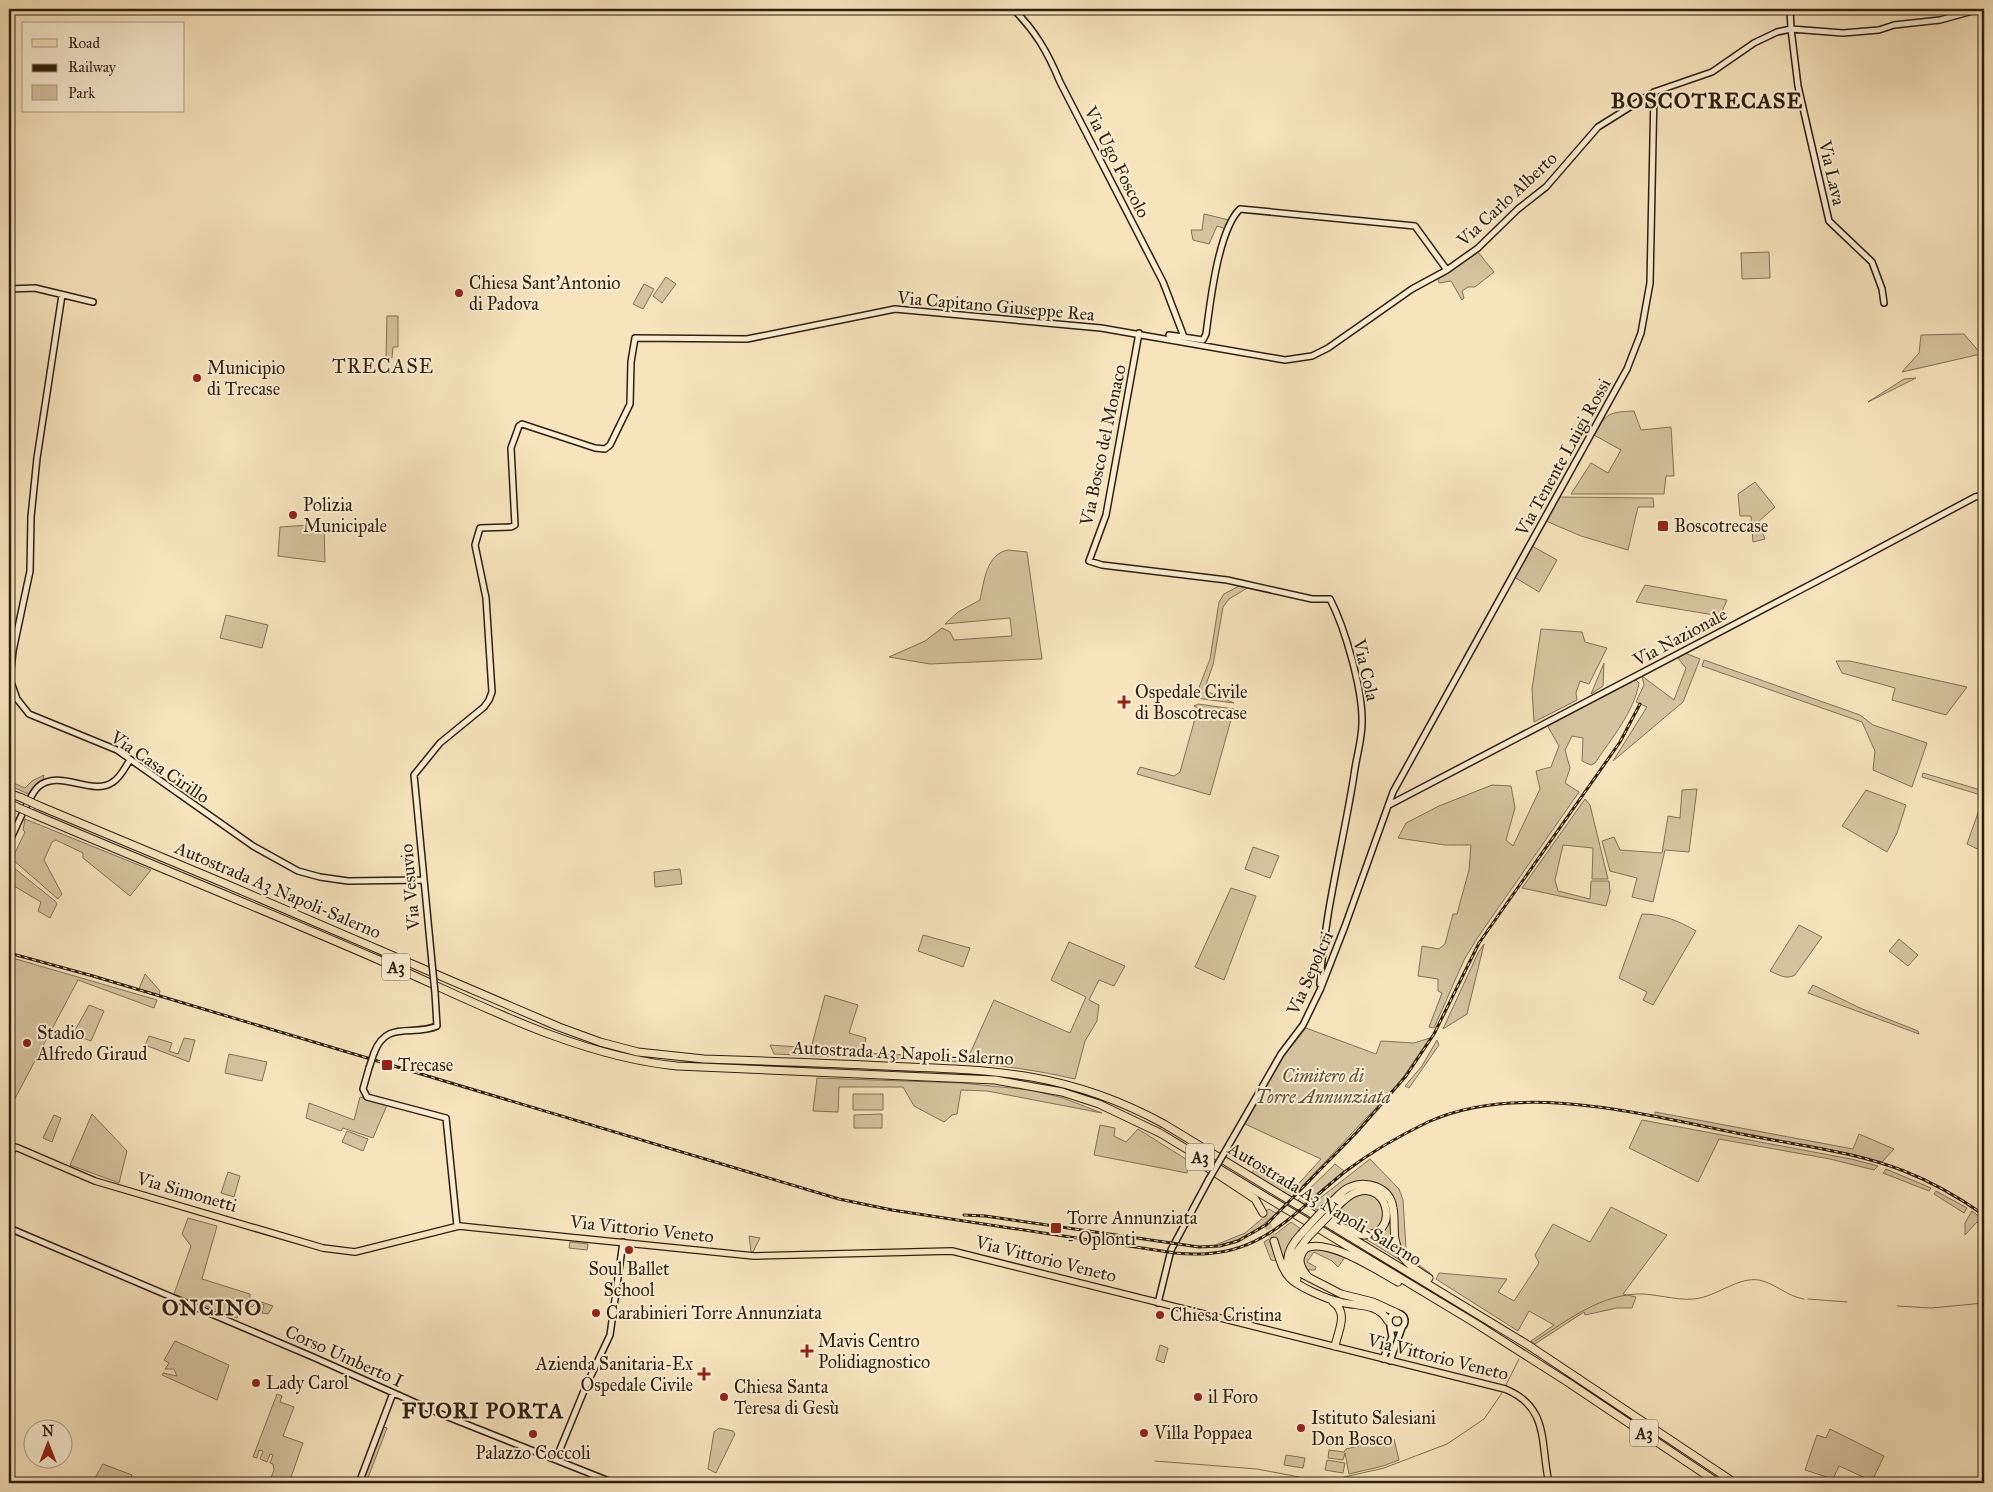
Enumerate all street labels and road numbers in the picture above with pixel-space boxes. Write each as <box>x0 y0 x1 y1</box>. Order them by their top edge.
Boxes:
street label: Via Ugo Foscolo <box>1078 102 1155 222</box>
street label: Via Lava <box>1814 137 1850 208</box>
street label: Via Carlo Alberto <box>1452 147 1562 252</box>
street label: Via Capitano Giuseppe Rea <box>895 286 1096 326</box>
street label: Via Bosco del Monaco <box>1075 362 1131 529</box>
street label: Via Tenente Luigi Rossi <box>1510 374 1616 541</box>
street label: Via Nazionale <box>1628 603 1731 671</box>
street label: Via Cola <box>1348 636 1384 703</box>
street label: Via Casa Cirillo <box>105 725 214 808</box>
street label: Autostrada A3 Napoli-Salerno <box>171 836 384 943</box>
street label: Via Vesuvio <box>395 843 425 932</box>
street label: Via Sepolcri <box>1281 928 1338 1019</box>
road number: A3 <box>382 954 410 980</box>
street label: Autostrada A3 Napoli-Salerno <box>791 1036 1014 1070</box>
street label: Autostrada A3 Napoli-Salerno <box>1223 1137 1426 1271</box>
road number: A3 <box>1186 1144 1214 1170</box>
street label: Via Simonetti <box>133 1167 240 1217</box>
street label: Via Vittorio Veneto <box>568 1210 715 1247</box>
street label: Via Vittorio Veneto <box>972 1231 1119 1287</box>
street label: Corso Umberto I <box>282 1320 407 1392</box>
street label: Via Vittorio Veneto <box>1364 1329 1511 1385</box>
road number: A3 <box>1630 1420 1658 1446</box>

